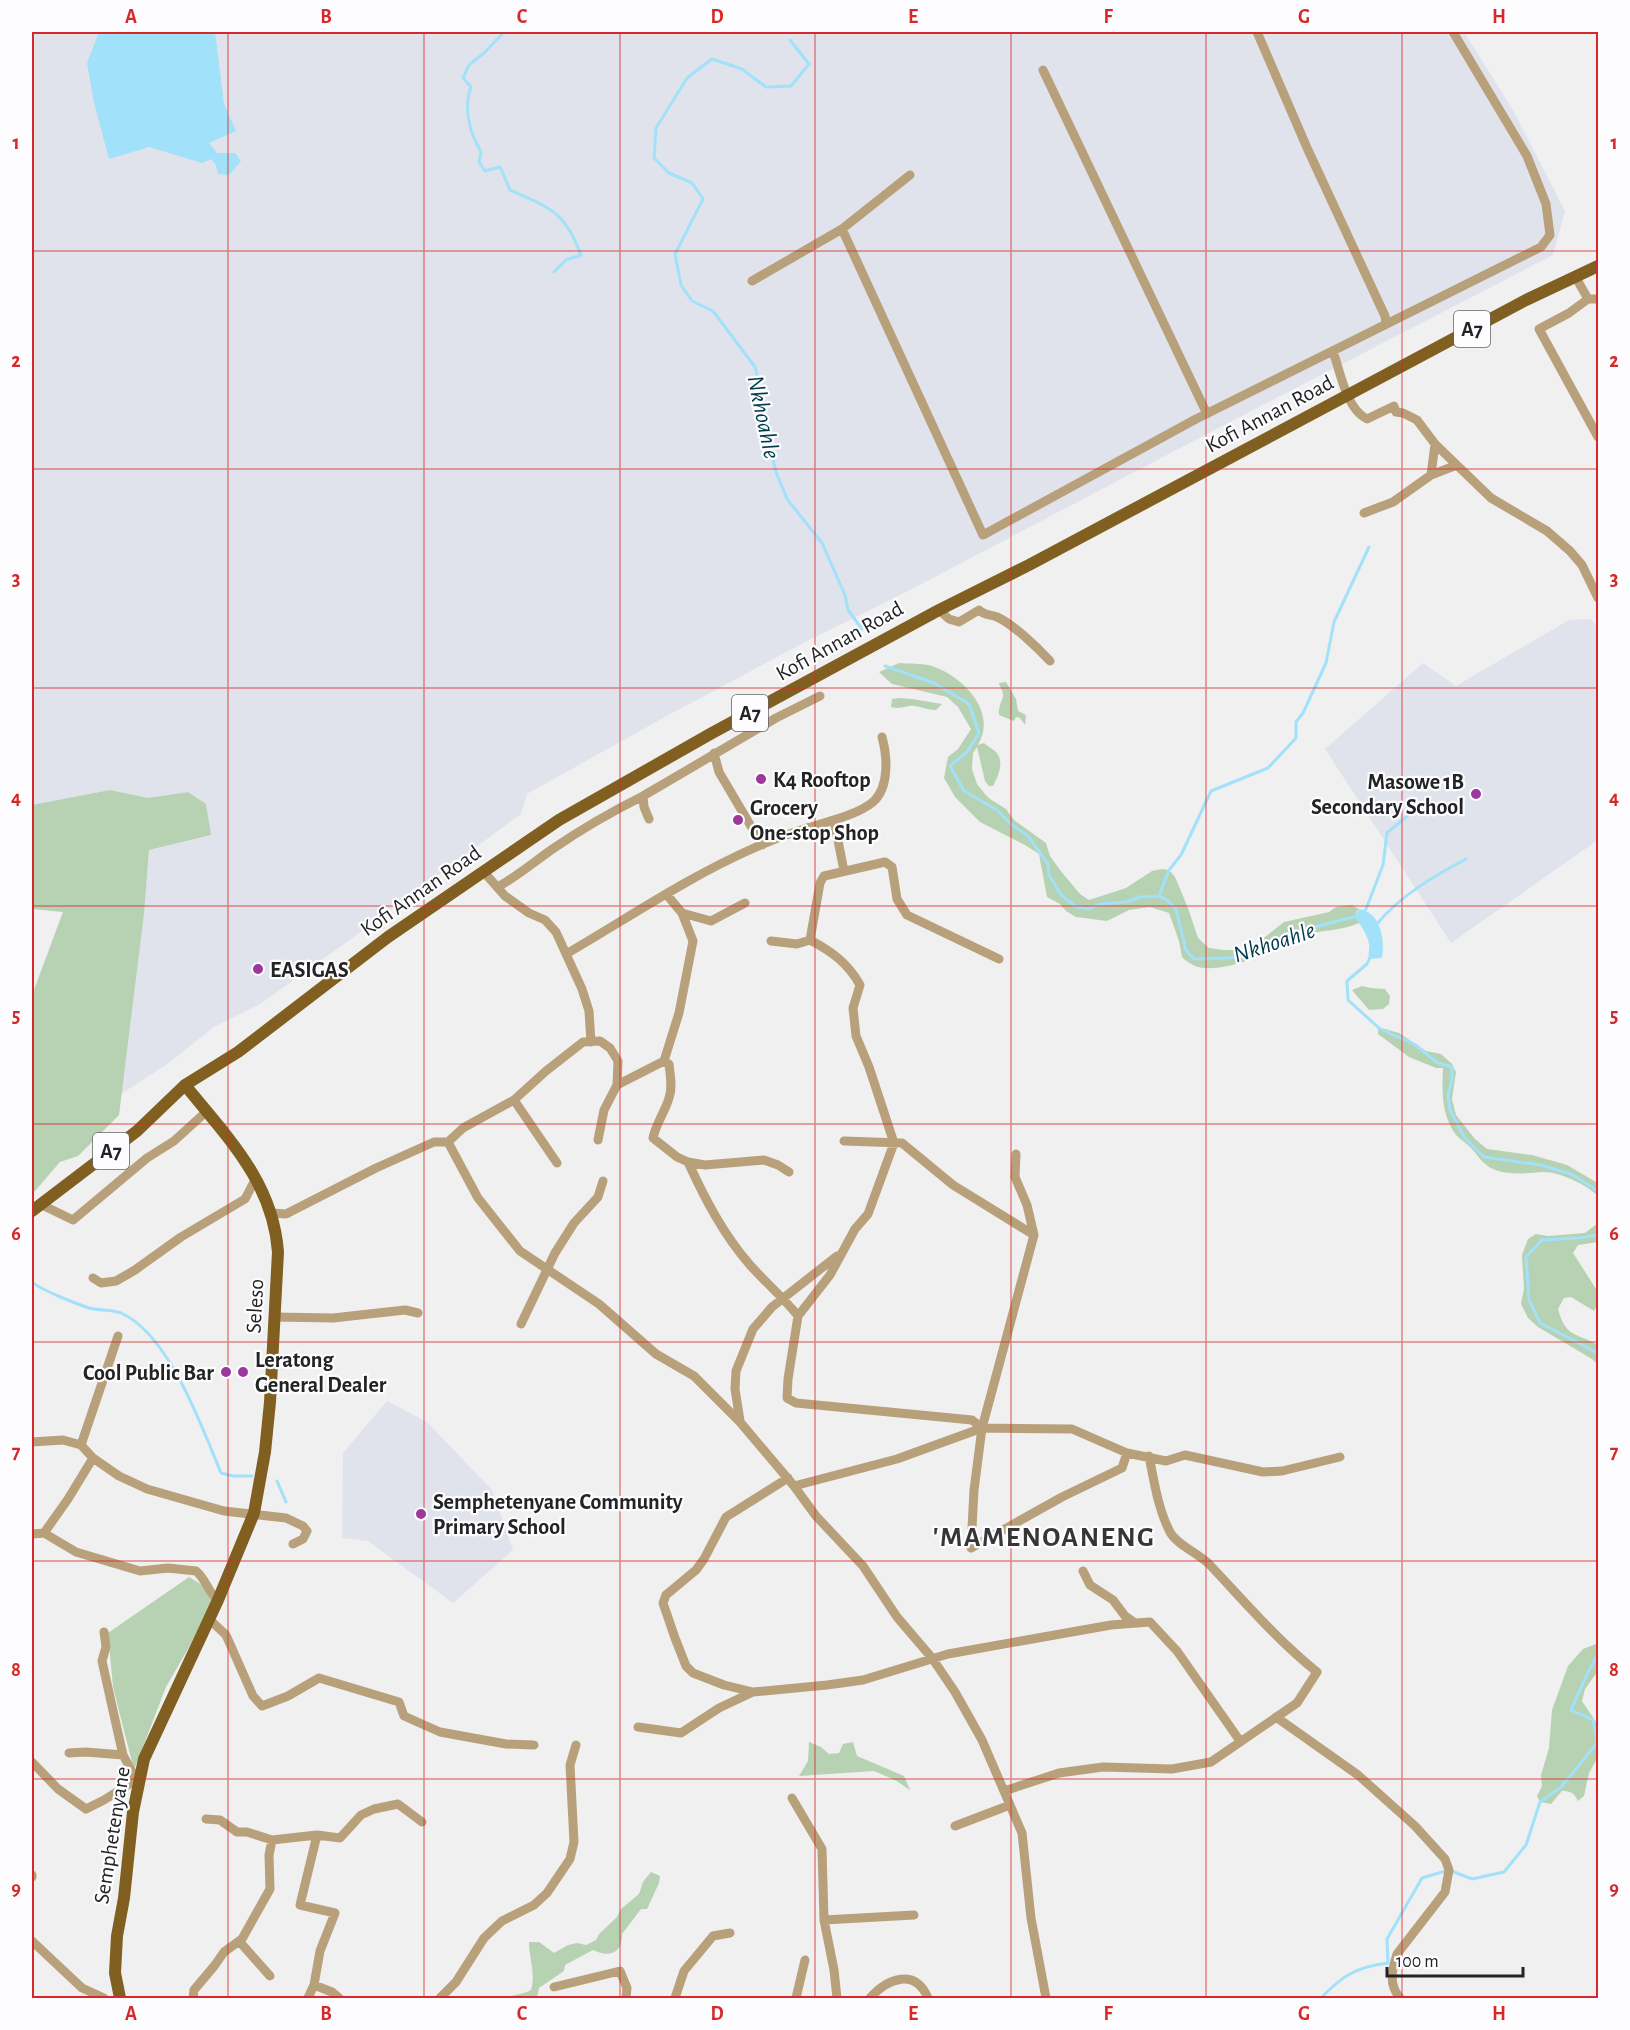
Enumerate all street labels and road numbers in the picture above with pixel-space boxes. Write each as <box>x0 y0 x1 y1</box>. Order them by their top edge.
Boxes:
road number: A7 <box>1454 311 1490 347</box>
street label: Kofi Annan Road <box>1202 371 1337 457</box>
street label: Kofi Annan Road <box>772 597 907 685</box>
road number: A7 <box>732 695 768 731</box>
street label: Kofi Annan Road <box>356 841 485 940</box>
road number: A7 <box>93 1133 129 1169</box>
street label: Seleso <box>243 1278 267 1334</box>
street label: Semphetenyane <box>90 1765 134 1905</box>

